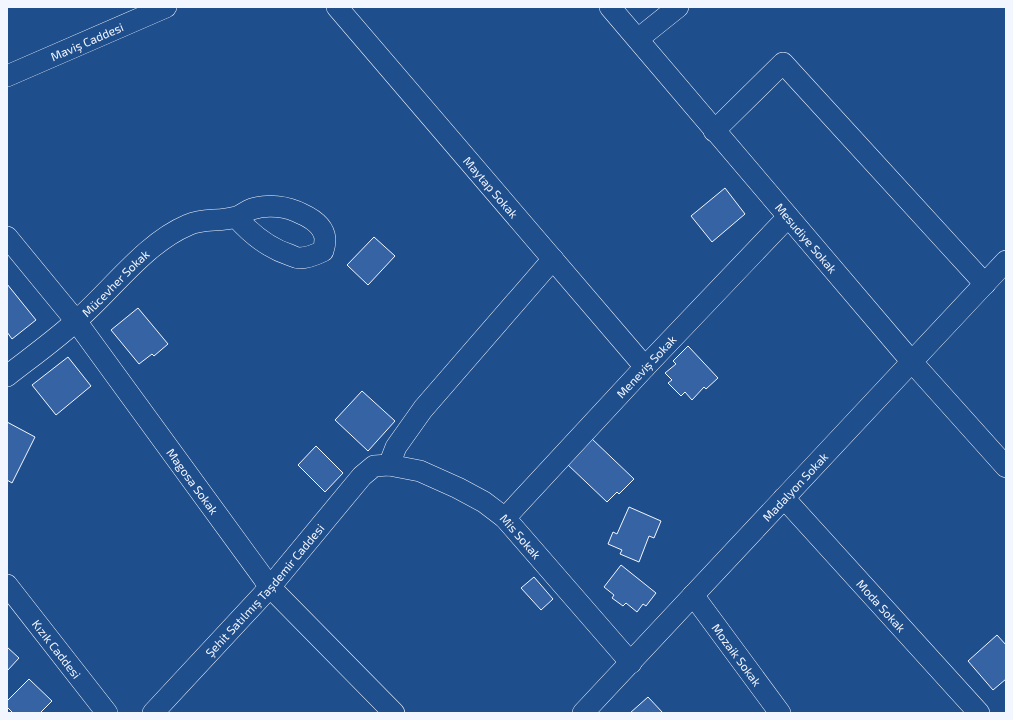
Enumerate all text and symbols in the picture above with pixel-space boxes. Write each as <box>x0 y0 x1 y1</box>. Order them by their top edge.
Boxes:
street label: Maviş Caddesi <box>48 19 125 63</box>
street label: Maytap Sokak <box>461 153 521 221</box>
street label: Mesudiye Sokak <box>773 200 840 276</box>
street label: Mücevher Sokak <box>79 246 152 319</box>
street label: Meneviş Sokak <box>613 332 679 401</box>
street label: Magosa Sokak <box>164 445 222 517</box>
street label: Madalyon Sokak <box>759 449 830 524</box>
street label: Mis Sokak <box>498 511 544 561</box>
street label: Şehit Satılmış Taşdemir Caddesi <box>202 521 327 661</box>
street label: Moda Sokak <box>854 576 909 635</box>
street label: Kızık Caddesi <box>30 617 84 681</box>
street label: Mozaik Sokak <box>709 621 765 689</box>

